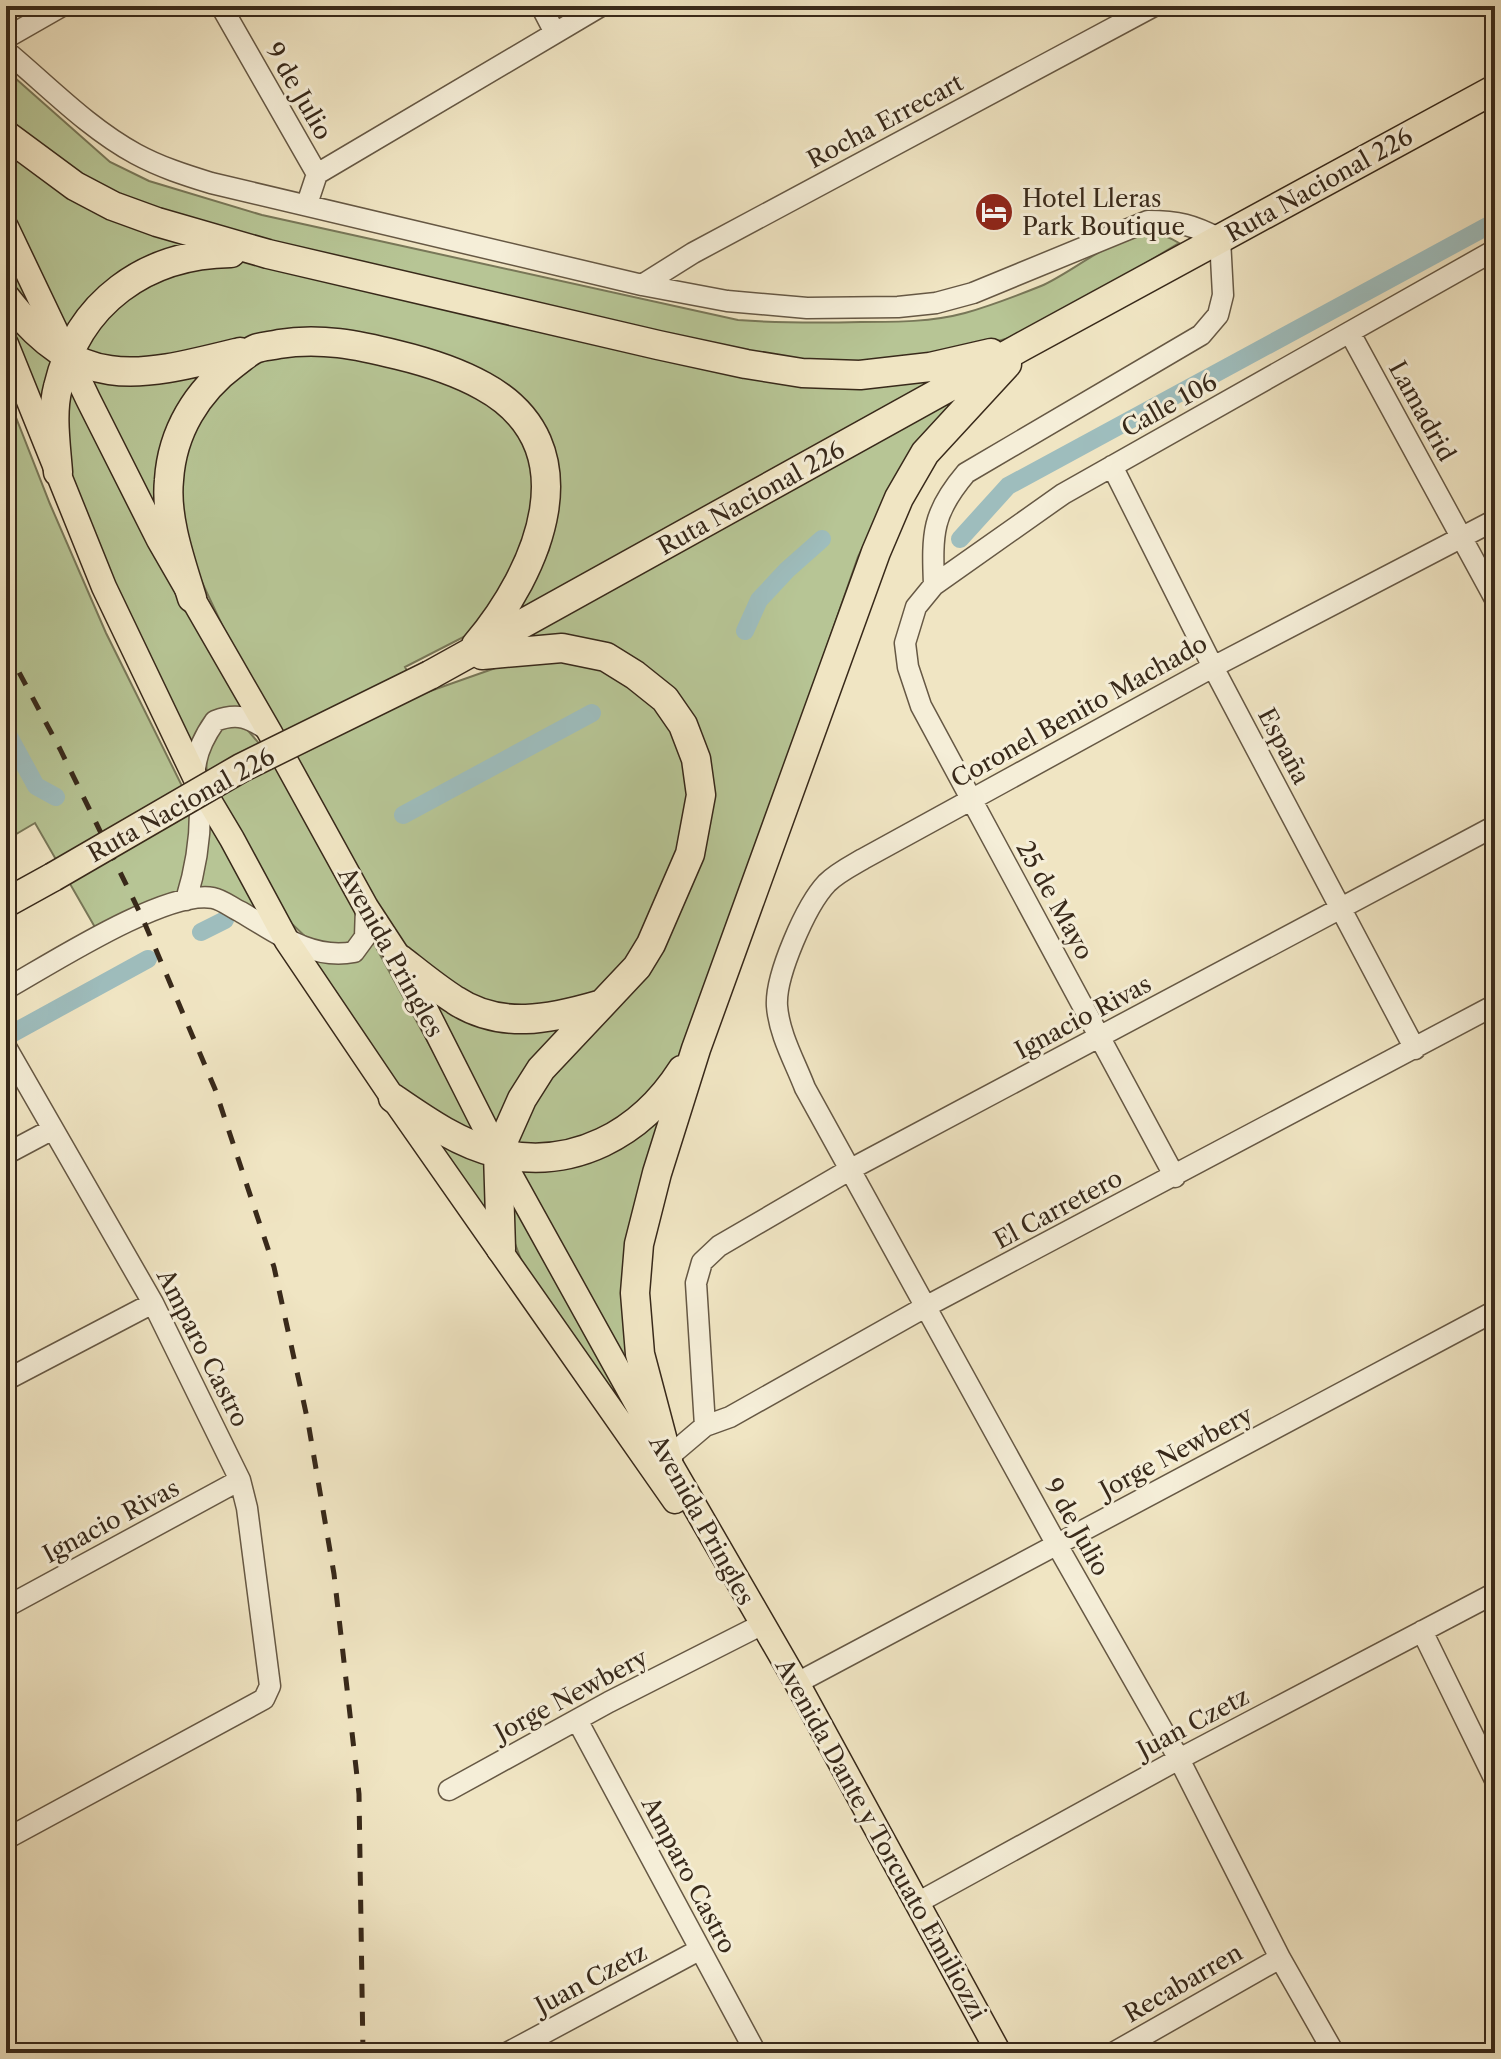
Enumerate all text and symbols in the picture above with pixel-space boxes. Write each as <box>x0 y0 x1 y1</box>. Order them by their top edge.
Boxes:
street label: 9 de Julio <box>260 37 338 145</box>
street label: Rocha Errecart <box>802 68 968 174</box>
street label: Ruta Nacional 226 <box>1221 122 1417 248</box>
place label: Hotel Lleras Park Boutique <box>1022 184 1185 241</box>
hotel icon: Hotel Lleras Park Boutique <box>973 191 1015 233</box>
street label: Lamadrid <box>1383 356 1462 466</box>
street label: Calle 106 <box>1116 367 1222 443</box>
street label: Ruta Nacional 226 <box>653 435 849 561</box>
street label: Coronel Benito Machado <box>946 628 1212 794</box>
street label: España <box>1252 703 1316 789</box>
street label: Ruta Nacional 226 <box>83 742 279 868</box>
street label: 25 de Mayo <box>1011 836 1099 964</box>
street label: Avenida Pringles <box>332 861 450 1042</box>
street label: Ignacio Rivas <box>1010 969 1156 1065</box>
street label: El Carretero <box>989 1163 1127 1255</box>
street label: Amparo Castro <box>150 1263 255 1432</box>
street label: Jorge Newbery <box>1091 1399 1258 1506</box>
street label: Avenida Pringles <box>643 1429 761 1610</box>
street label: Ignacio Rivas <box>38 1473 184 1569</box>
street label: 9 de Julio <box>1038 1473 1116 1581</box>
street label: Jorge Newbery <box>486 1642 653 1749</box>
street label: Avenida Dante y Torcuato Emiliozzi <box>769 1653 993 2024</box>
street label: Juan Czetz <box>1129 1681 1254 1766</box>
street label: Amparo Castro <box>635 1791 742 1958</box>
street label: Juan Czetz <box>527 1937 652 2022</box>
street label: Recabarren <box>1119 1938 1247 2028</box>

